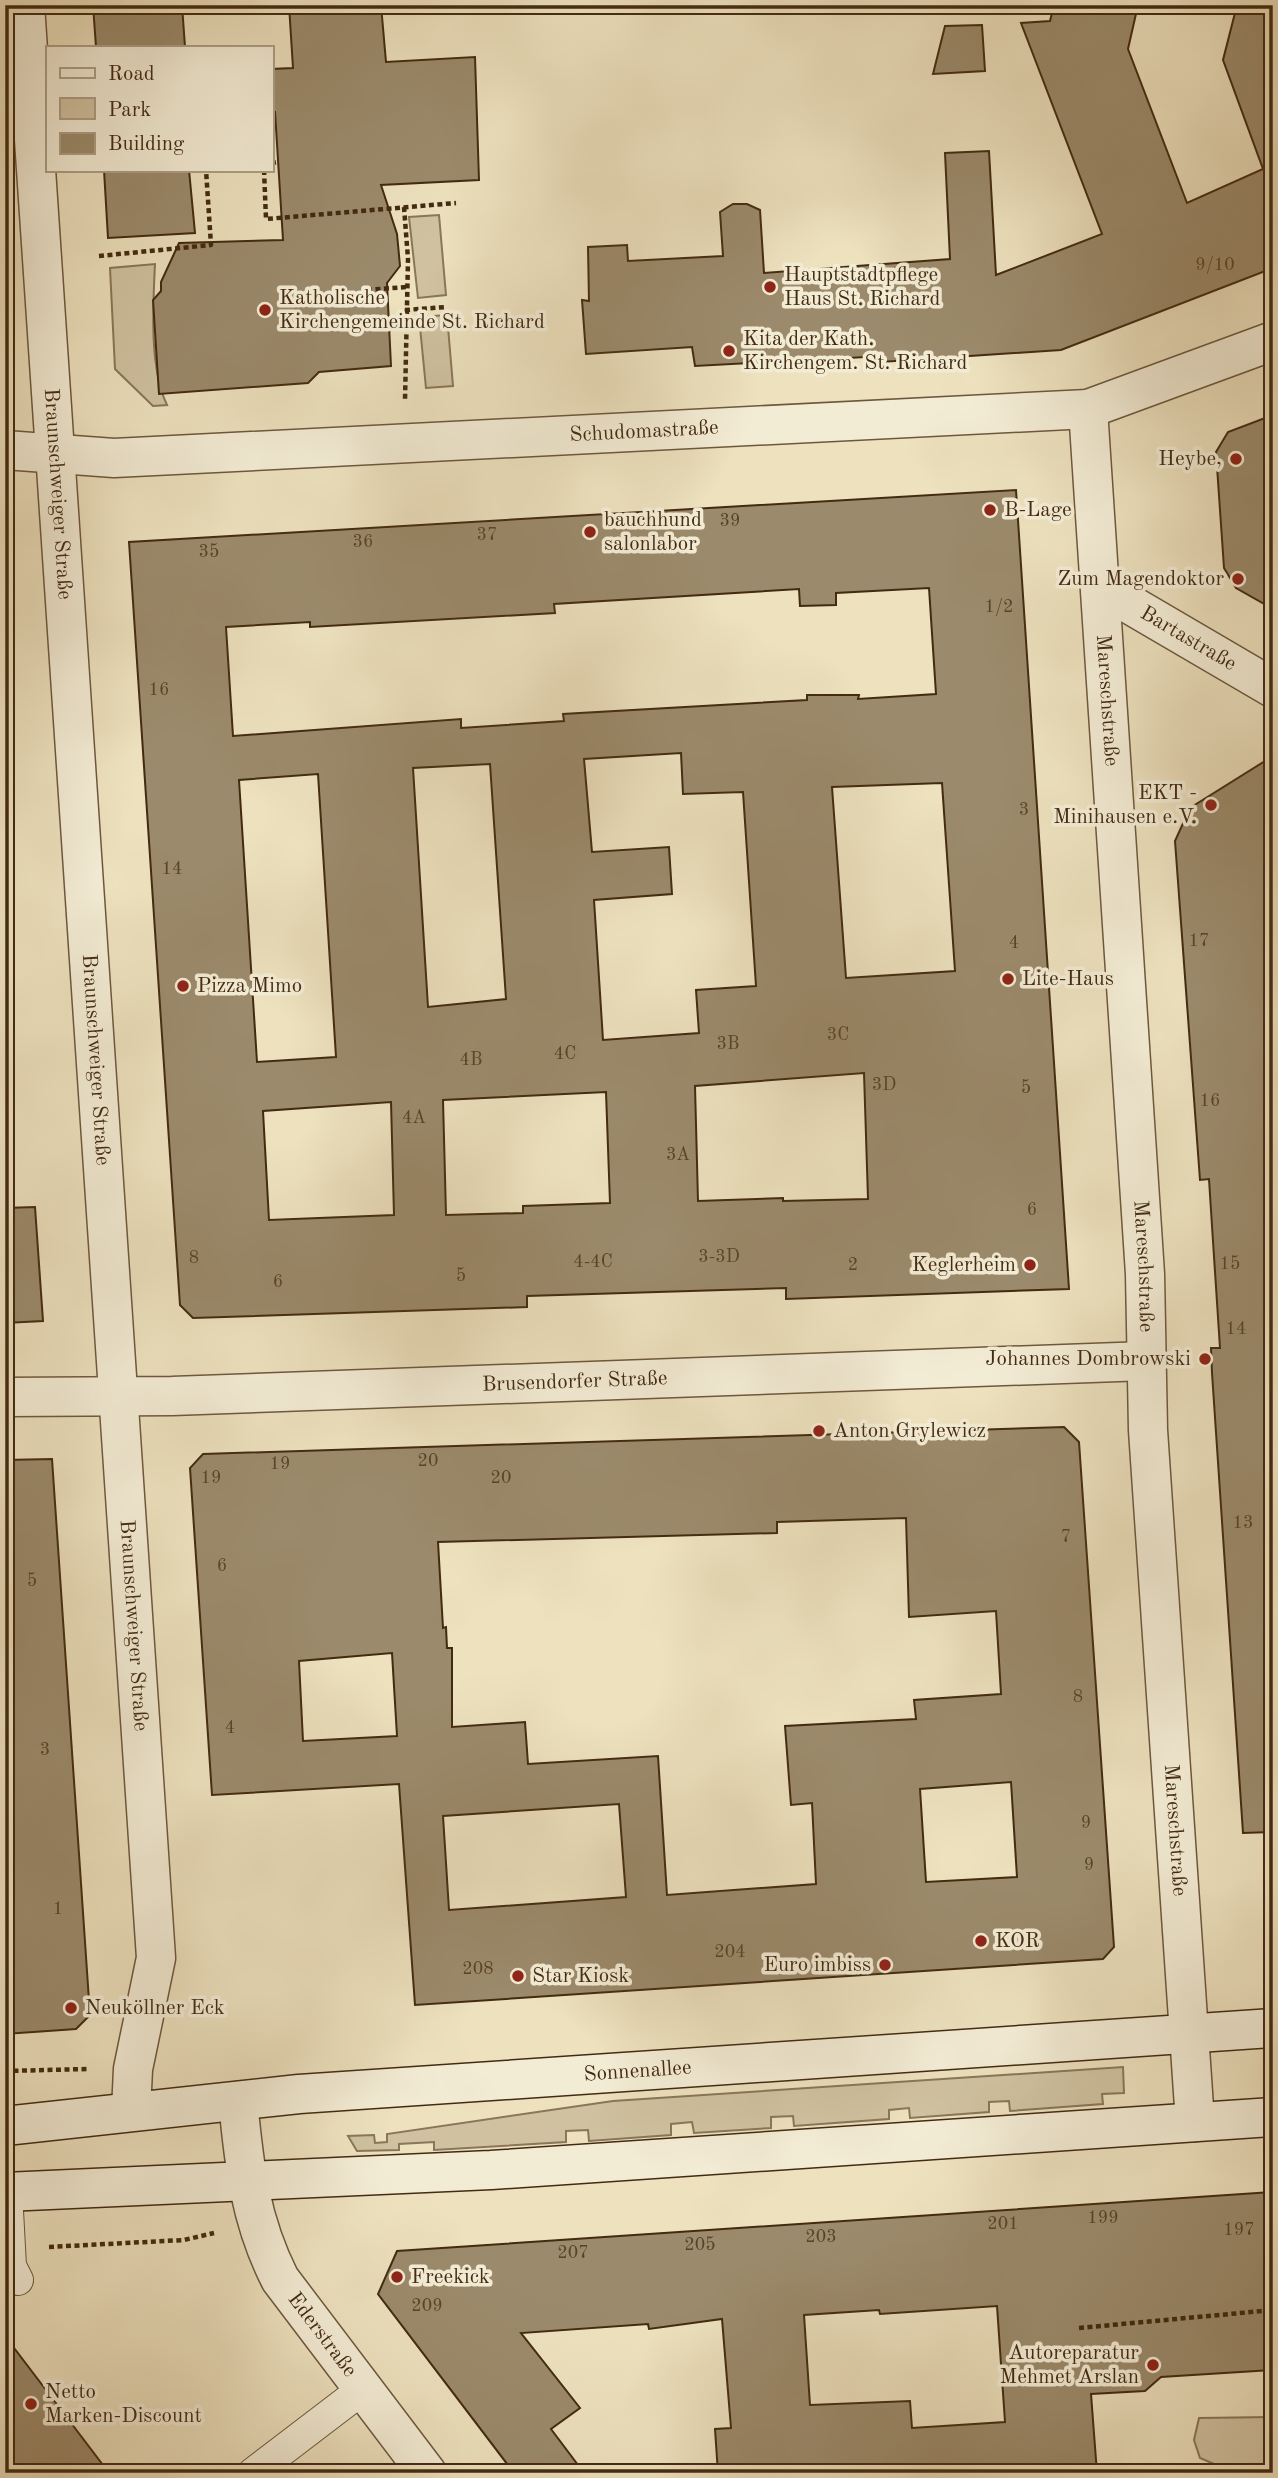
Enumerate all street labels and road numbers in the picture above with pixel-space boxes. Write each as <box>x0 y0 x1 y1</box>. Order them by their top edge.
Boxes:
street label: Braunschweiger Straße <box>40 387 75 600</box>
street label: Schudomastraße <box>569 417 719 446</box>
street label: Bartastraße <box>1137 602 1240 675</box>
street label: Mareschstraße <box>1092 634 1122 767</box>
street label: Braunschweiger Straße <box>78 953 113 1166</box>
street label: Mareschstraße <box>1130 1199 1157 1332</box>
street label: Brusendorfer Straße <box>482 1368 668 1395</box>
street label: Braunschweiger Straße <box>116 1519 151 1732</box>
street label: Mareschstraße <box>1160 1764 1190 1897</box>
street label: Sonnenallee <box>583 2057 692 2085</box>
street label: Ederstraße <box>284 2289 361 2381</box>

